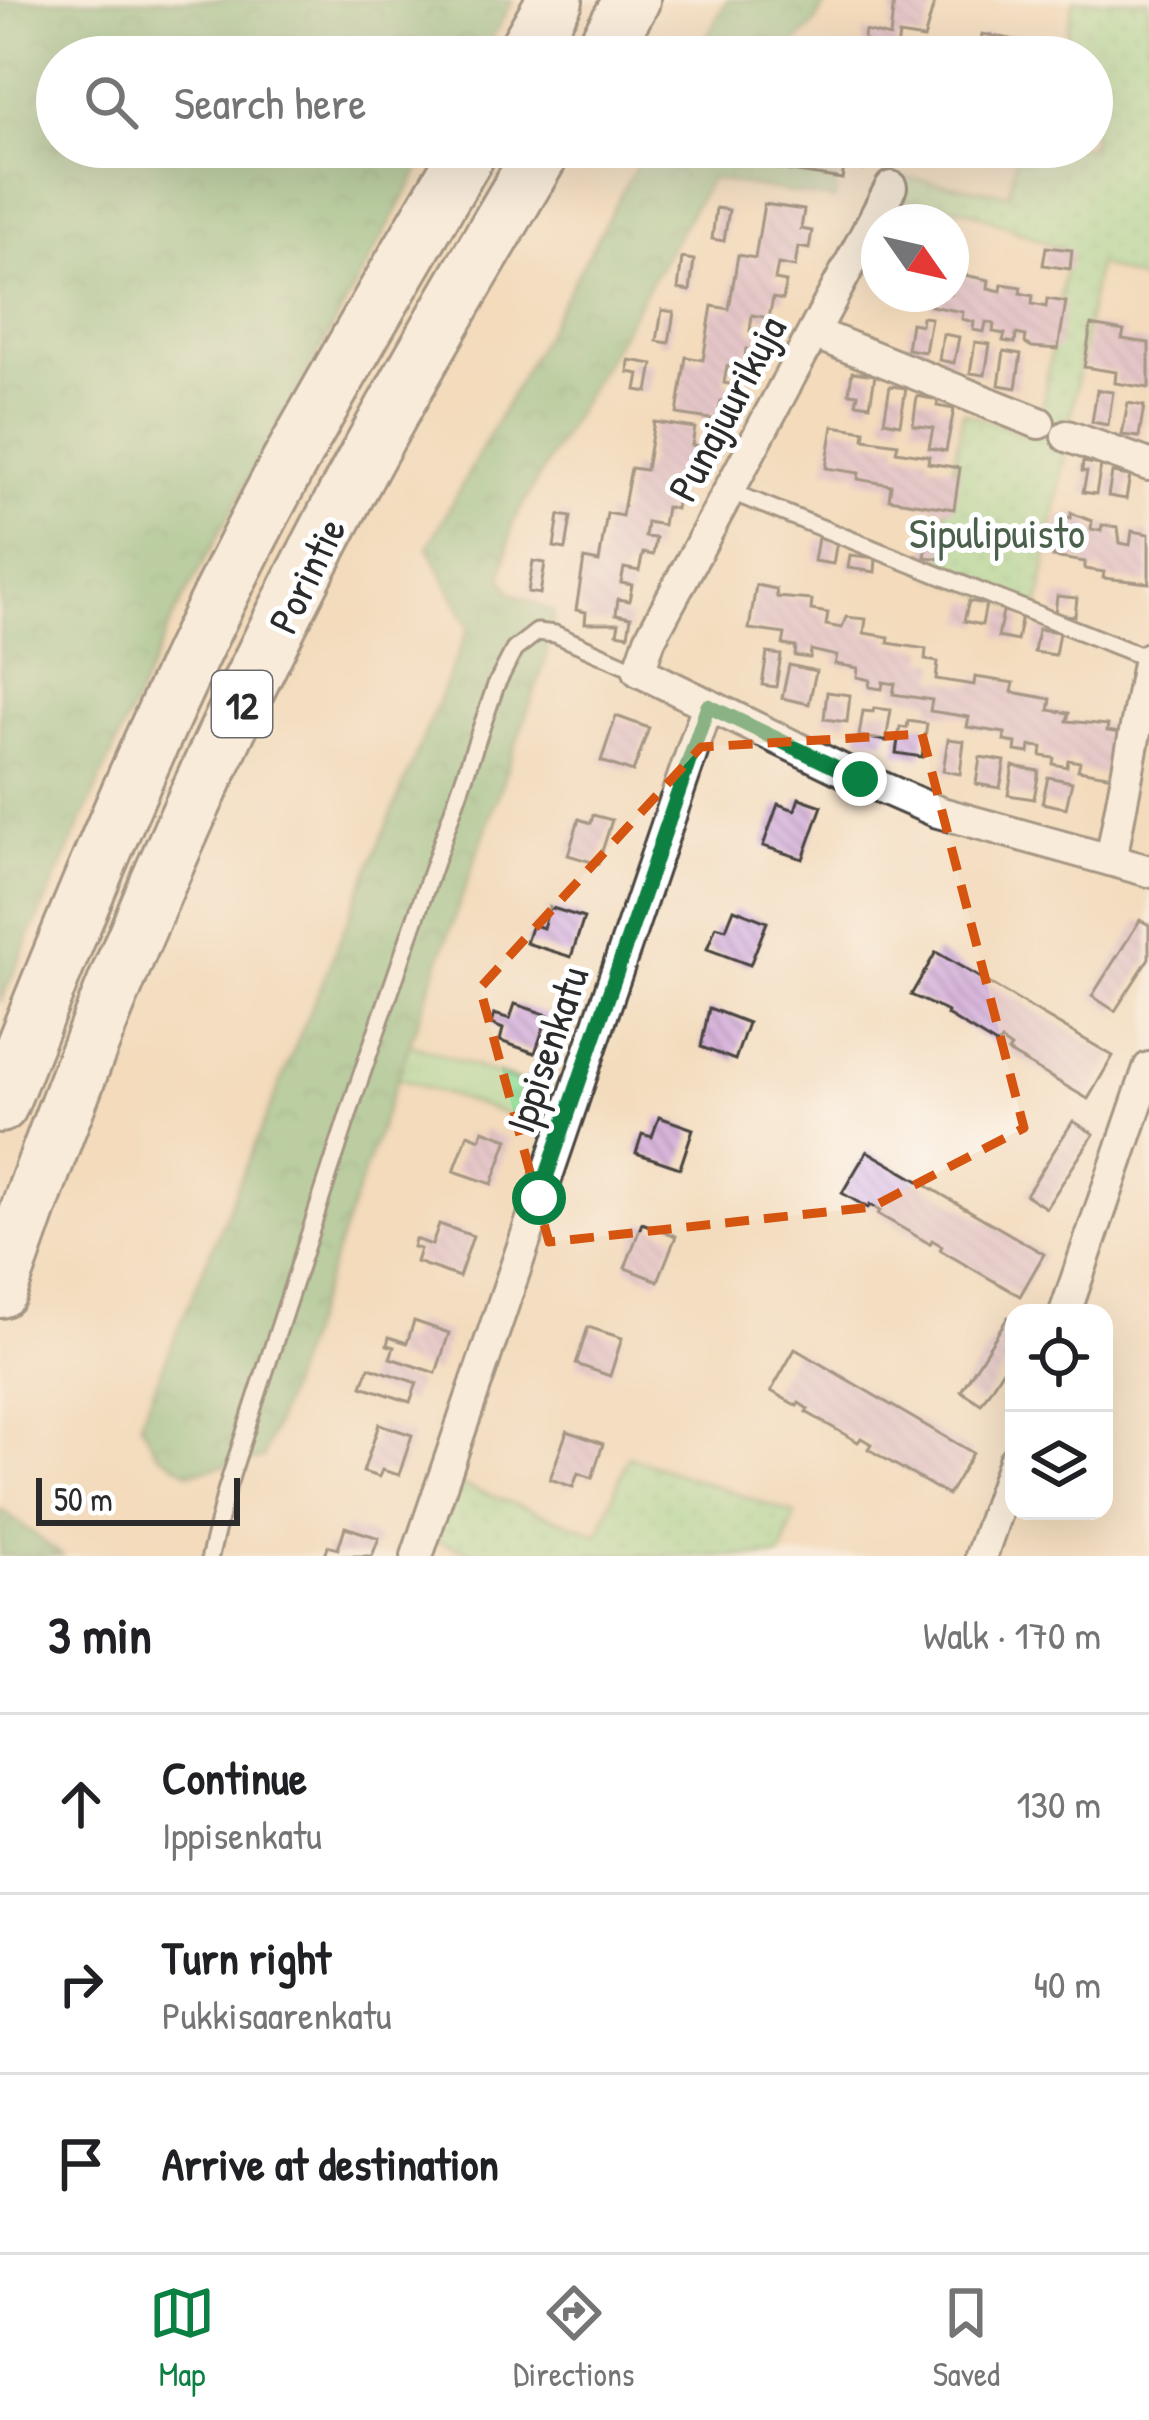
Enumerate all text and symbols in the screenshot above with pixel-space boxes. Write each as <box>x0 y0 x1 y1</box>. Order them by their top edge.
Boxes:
search box <box>36 36 1113 168</box>
icon: search <box>78 69 144 135</box>
text: Search here <box>174 72 366 133</box>
north arrow <box>861 204 969 312</box>
street label: Punajuurikuja <box>653 305 799 511</box>
park label: Sipulipuisto <box>909 504 1085 561</box>
street label: Porintie <box>254 508 358 642</box>
road number: 12 <box>212 671 272 737</box>
route end <box>833 752 887 806</box>
street label: Ippisenkatu <box>491 958 601 1140</box>
route start <box>512 1171 566 1225</box>
map controls <box>1005 1304 1113 1520</box>
button: locate <box>1005 1304 1113 1412</box>
button: layers <box>1005 1412 1113 1520</box>
scale bar <box>36 1472 240 1525</box>
text: 50 m <box>54 1477 113 1521</box>
text: 3 min <box>48 1600 152 1669</box>
text: Walk · 170 m <box>923 1608 1101 1661</box>
text: Continue <box>162 1747 307 1808</box>
icon: ahead <box>48 1771 114 1837</box>
text: 130 m <box>1016 1777 1101 1830</box>
text: Ippisenkatu <box>162 1808 322 1861</box>
text: Turn right <box>162 1927 331 1988</box>
icon: right <box>48 1951 114 2017</box>
text: 40 m <box>1033 1957 1101 2010</box>
text: Pukkisaarenkatu <box>162 1988 392 2041</box>
icon: arrive <box>48 2131 114 2197</box>
text: Arrive at destination <box>162 2133 499 2194</box>
tab: Map <box>149 2280 215 2396</box>
tab: Directions <box>513 2280 635 2396</box>
tab: Saved <box>933 2280 1000 2396</box>

